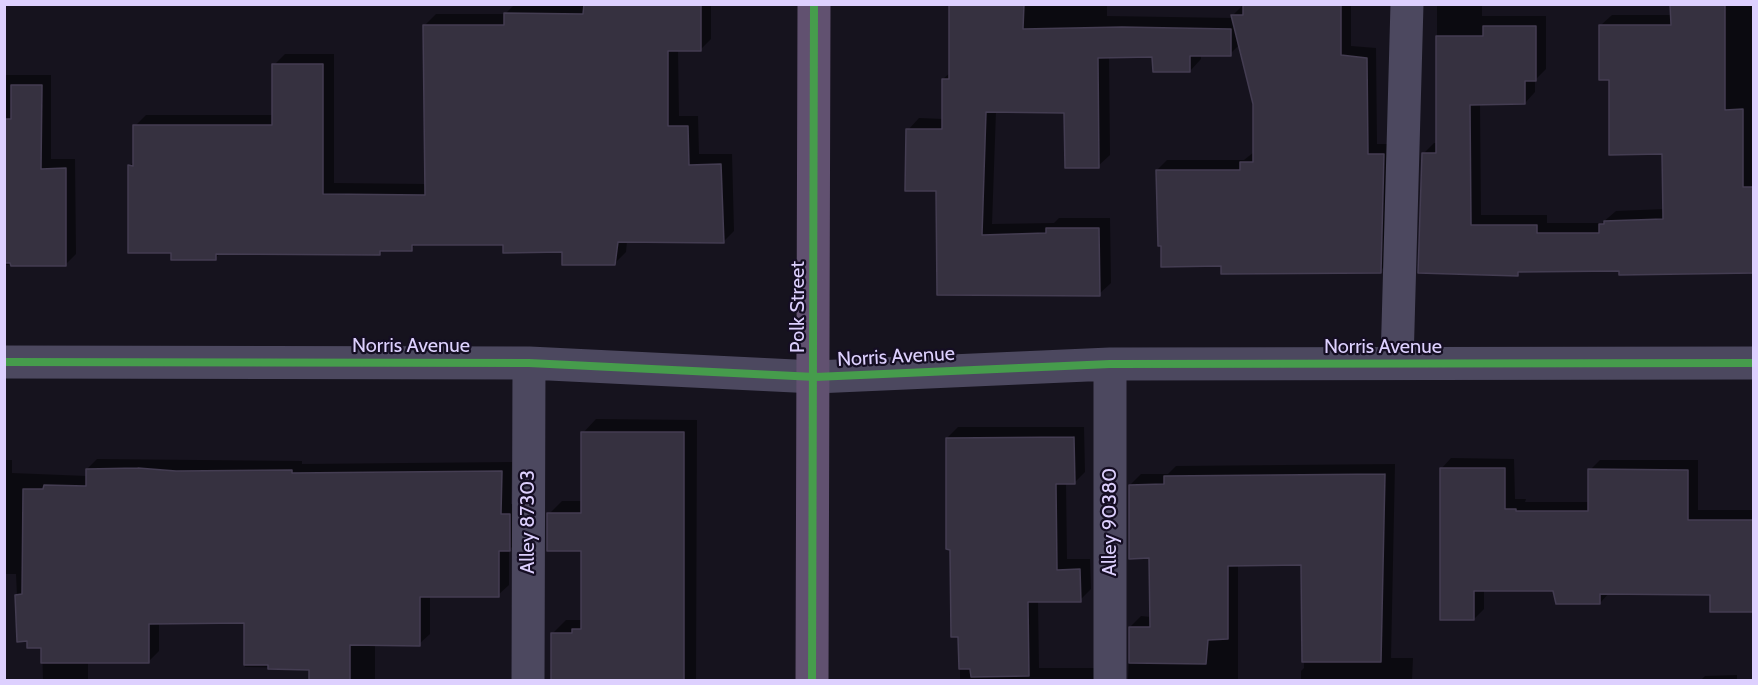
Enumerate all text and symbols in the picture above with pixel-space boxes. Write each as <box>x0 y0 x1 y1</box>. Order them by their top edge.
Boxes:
street label: Polk Street <box>786 261 810 353</box>
street label: Norris Avenue <box>352 334 470 358</box>
street label: Norris Avenue <box>1324 335 1442 359</box>
street label: Norris Avenue <box>837 342 955 372</box>
street label: Alley 90380 <box>1098 468 1122 576</box>
street label: Alley 87303 <box>516 470 540 574</box>

